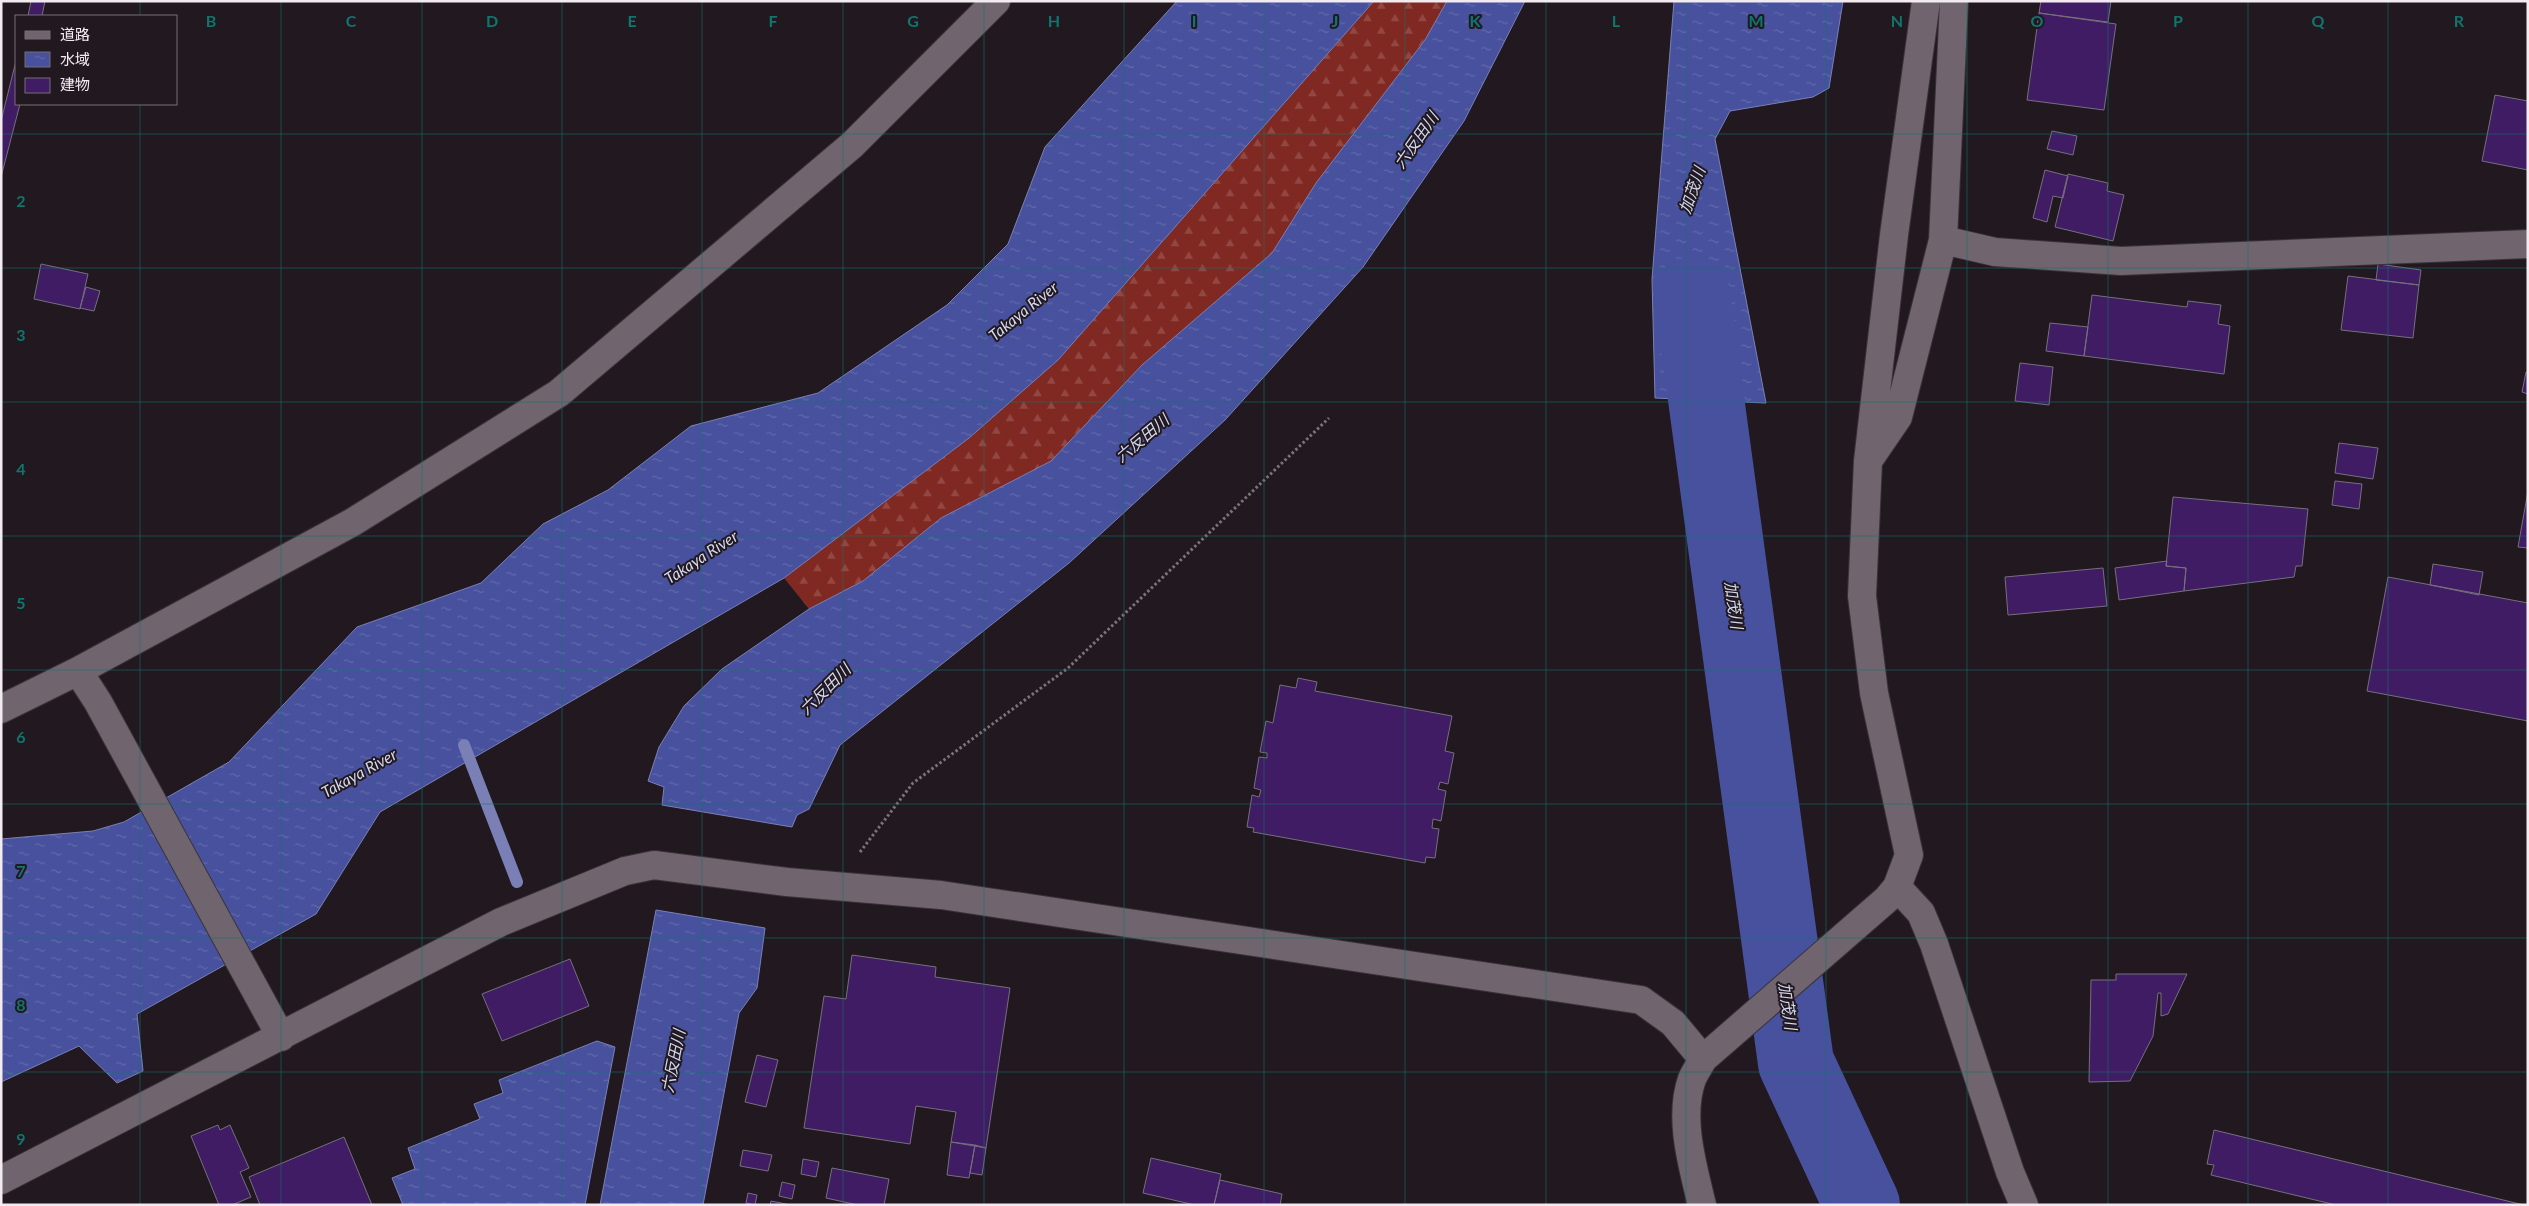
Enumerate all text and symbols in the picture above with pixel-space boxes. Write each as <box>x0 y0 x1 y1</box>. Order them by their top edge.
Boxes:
text: B <box>206 11 216 30</box>
text: C <box>346 11 357 30</box>
text: D <box>486 11 498 30</box>
text: E <box>627 11 637 30</box>
text: F <box>768 11 778 30</box>
text: G <box>907 11 919 30</box>
text: H <box>1048 11 1060 30</box>
text: I <box>1192 11 1196 30</box>
text: J <box>1332 11 1338 30</box>
text: K <box>1470 11 1482 30</box>
text: L <box>1612 11 1621 30</box>
text: M <box>1748 11 1764 30</box>
text: N <box>1891 11 1903 30</box>
text: O <box>2031 11 2044 30</box>
text: P <box>2173 11 2183 30</box>
text: Q <box>2312 11 2325 30</box>
text: R <box>2454 11 2465 30</box>
legend <box>15 15 178 105</box>
text: 道路 <box>60 25 90 43</box>
text: 水域 <box>60 50 90 68</box>
text: 建物 <box>60 75 90 93</box>
water label: 六反田川 <box>1389 106 1443 171</box>
water label: 加茂川 <box>1675 162 1709 216</box>
text: 2 <box>16 191 26 210</box>
water label: Takaya River <box>984 277 1061 344</box>
text: 3 <box>16 325 26 344</box>
water label: 六反田川 <box>1111 408 1174 465</box>
text: 4 <box>16 459 26 478</box>
water label: Takaya River <box>661 526 741 587</box>
water label: 加茂川 <box>1722 580 1748 632</box>
text: 5 <box>16 593 26 612</box>
water label: 六反田川 <box>795 658 855 718</box>
text: 6 <box>16 727 26 746</box>
water label: Takaya River <box>318 744 400 801</box>
text: 7 <box>16 861 26 880</box>
water label: 加茂川 <box>1776 981 1802 1033</box>
text: 8 <box>16 995 26 1014</box>
water label: 六反田川 <box>657 1026 688 1094</box>
text: 9 <box>16 1129 26 1148</box>

